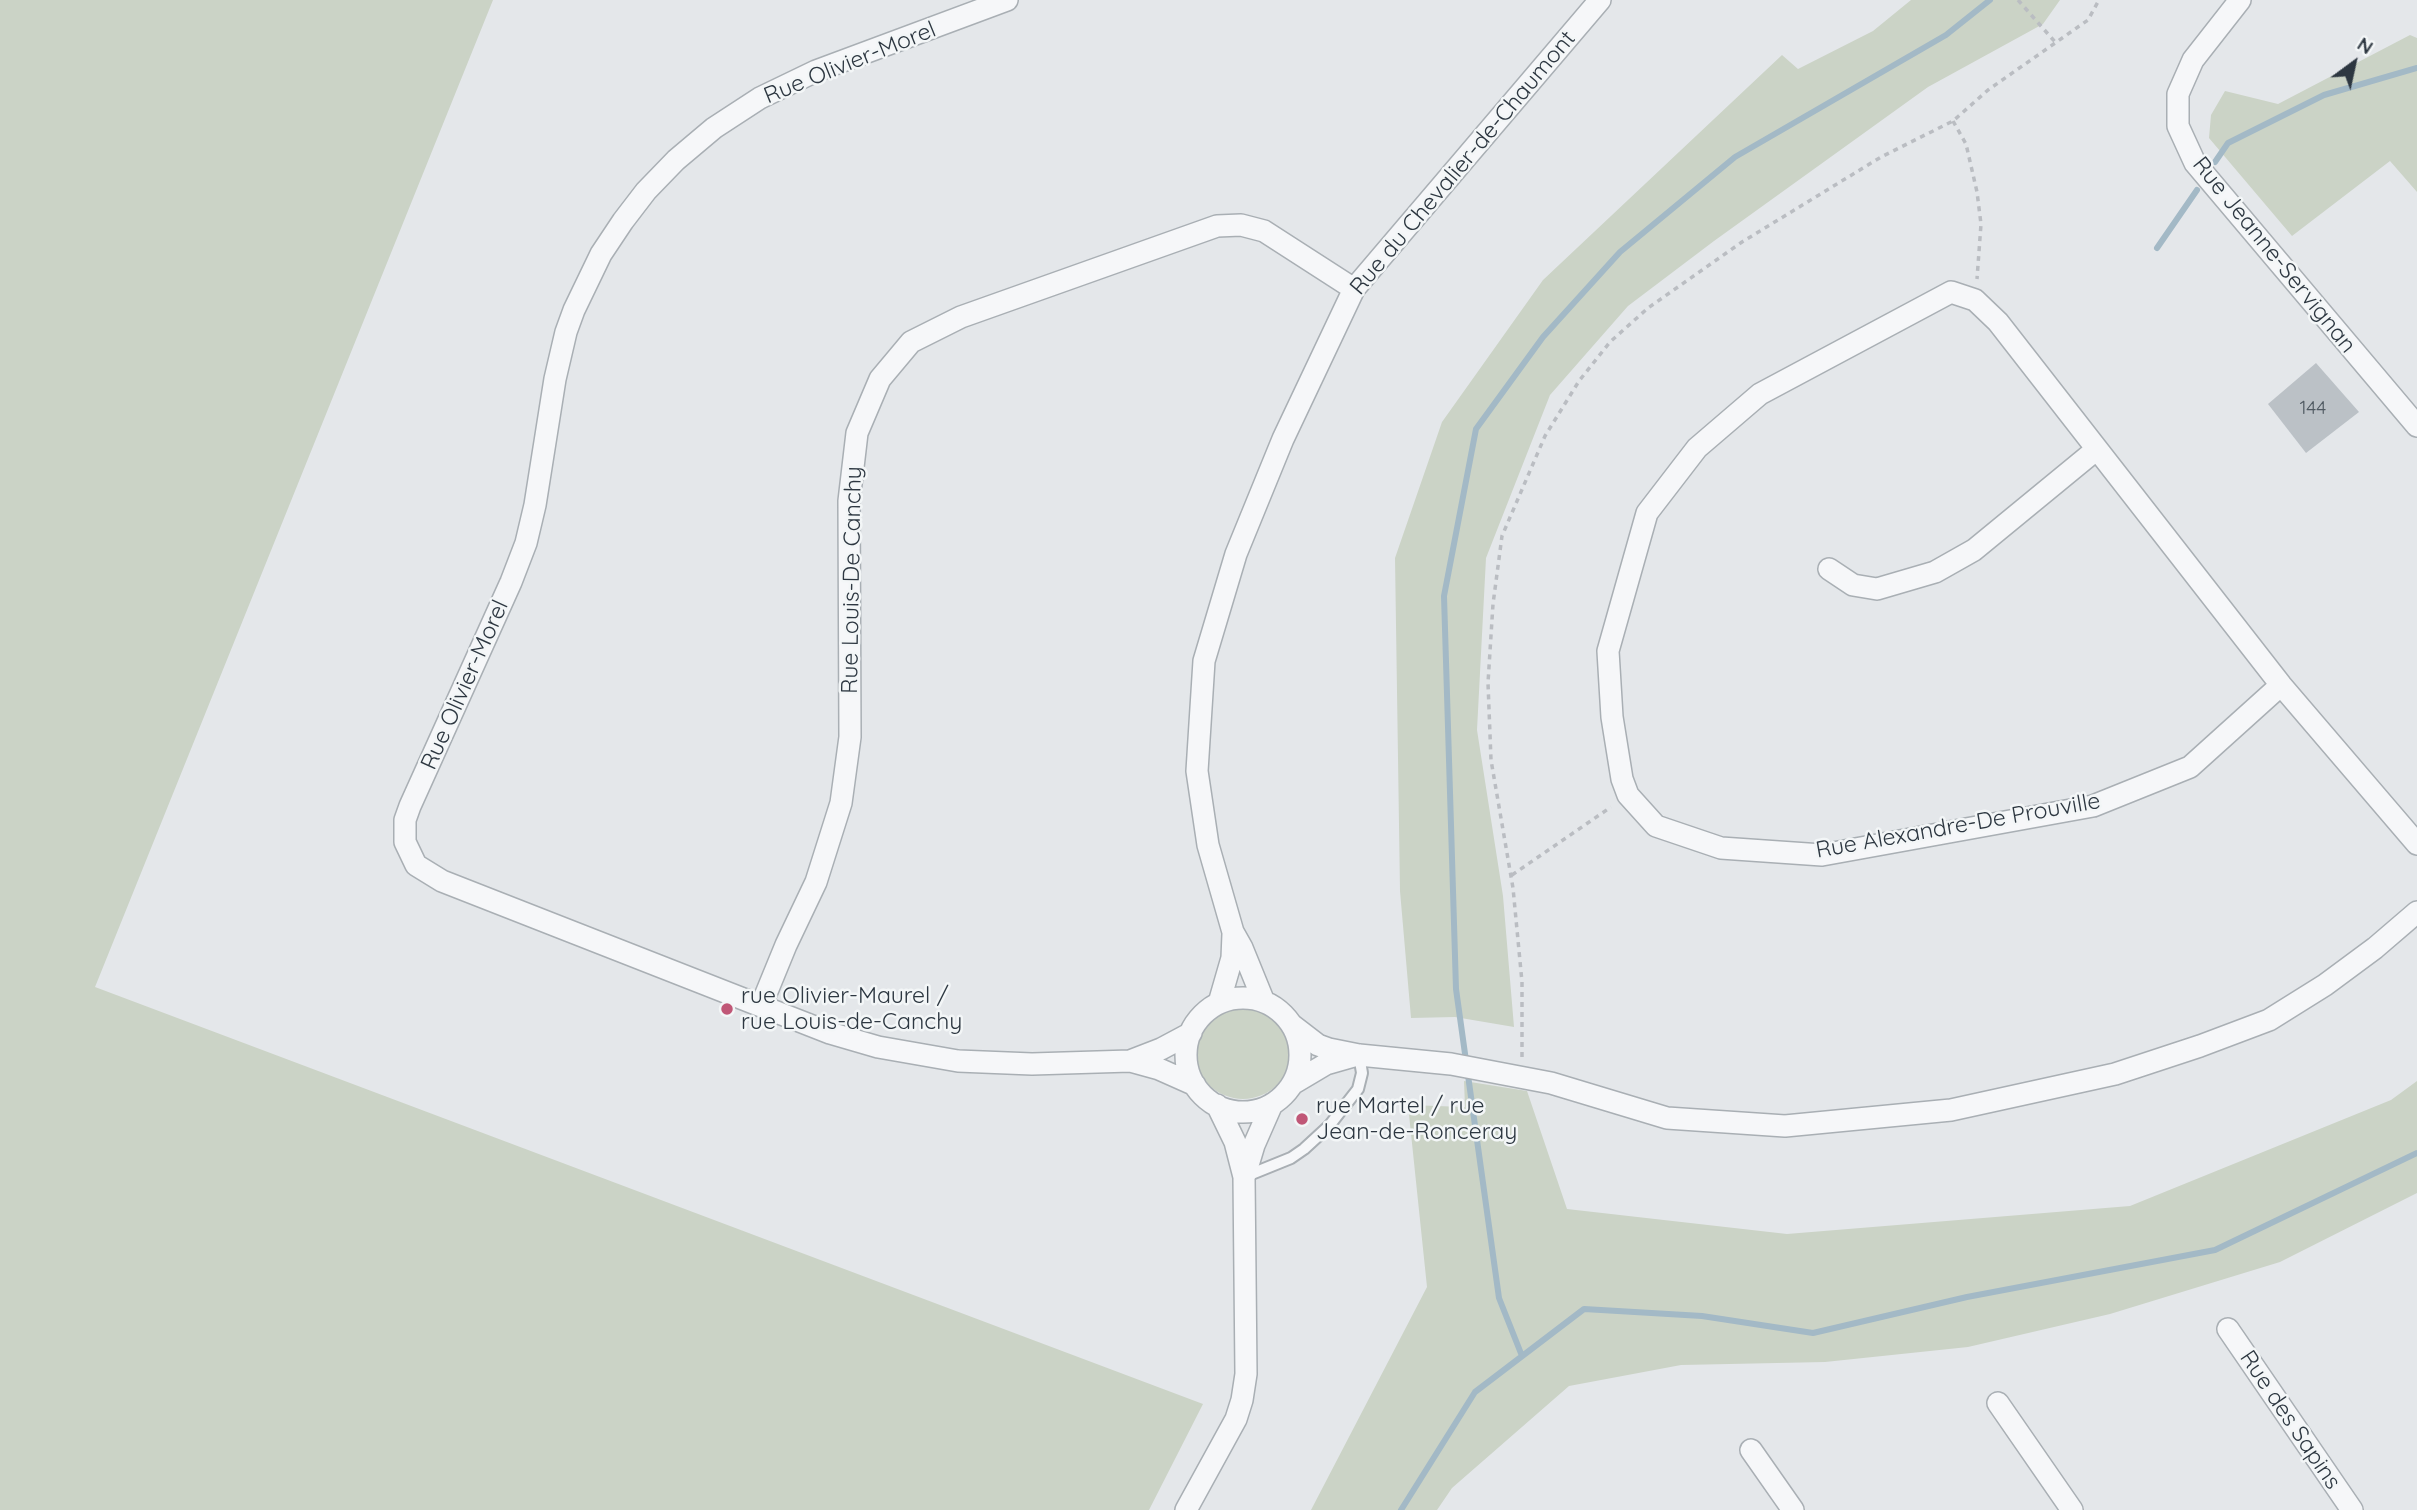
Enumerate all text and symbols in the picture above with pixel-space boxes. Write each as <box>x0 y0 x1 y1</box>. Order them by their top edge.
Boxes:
street label: Rue Olivier-Morel <box>760 16 940 110</box>
street label: Rue du Chevalier-de-Chaumont <box>1344 25 1582 301</box>
north arrow <box>2319 28 2389 98</box>
text: N <box>2353 32 2378 59</box>
street label: Rue Jeanne-Servignan <box>2186 151 2362 359</box>
house number: 144 <box>2300 397 2326 419</box>
street label: Rue Louis-De Canchy <box>836 466 868 694</box>
street label: Rue Olivier-Morel <box>415 596 515 774</box>
street label: Rue Alexandre-De Prouville <box>1814 787 2102 865</box>
place label: rue Olivier-Maurel / rue Louis-de-Canchy <box>741 982 962 1036</box>
marker: rue Olivier-Maurel / rue Louis-de-Canchy <box>719 1001 735 1017</box>
place label: rue Martel / rue Jean-de-Ronceray <box>1316 1092 1517 1146</box>
marker: rue Martel / rue Jean-de-Ronceray <box>1294 1111 1310 1127</box>
street label: Rue des Sapins <box>2233 1345 2347 1495</box>

